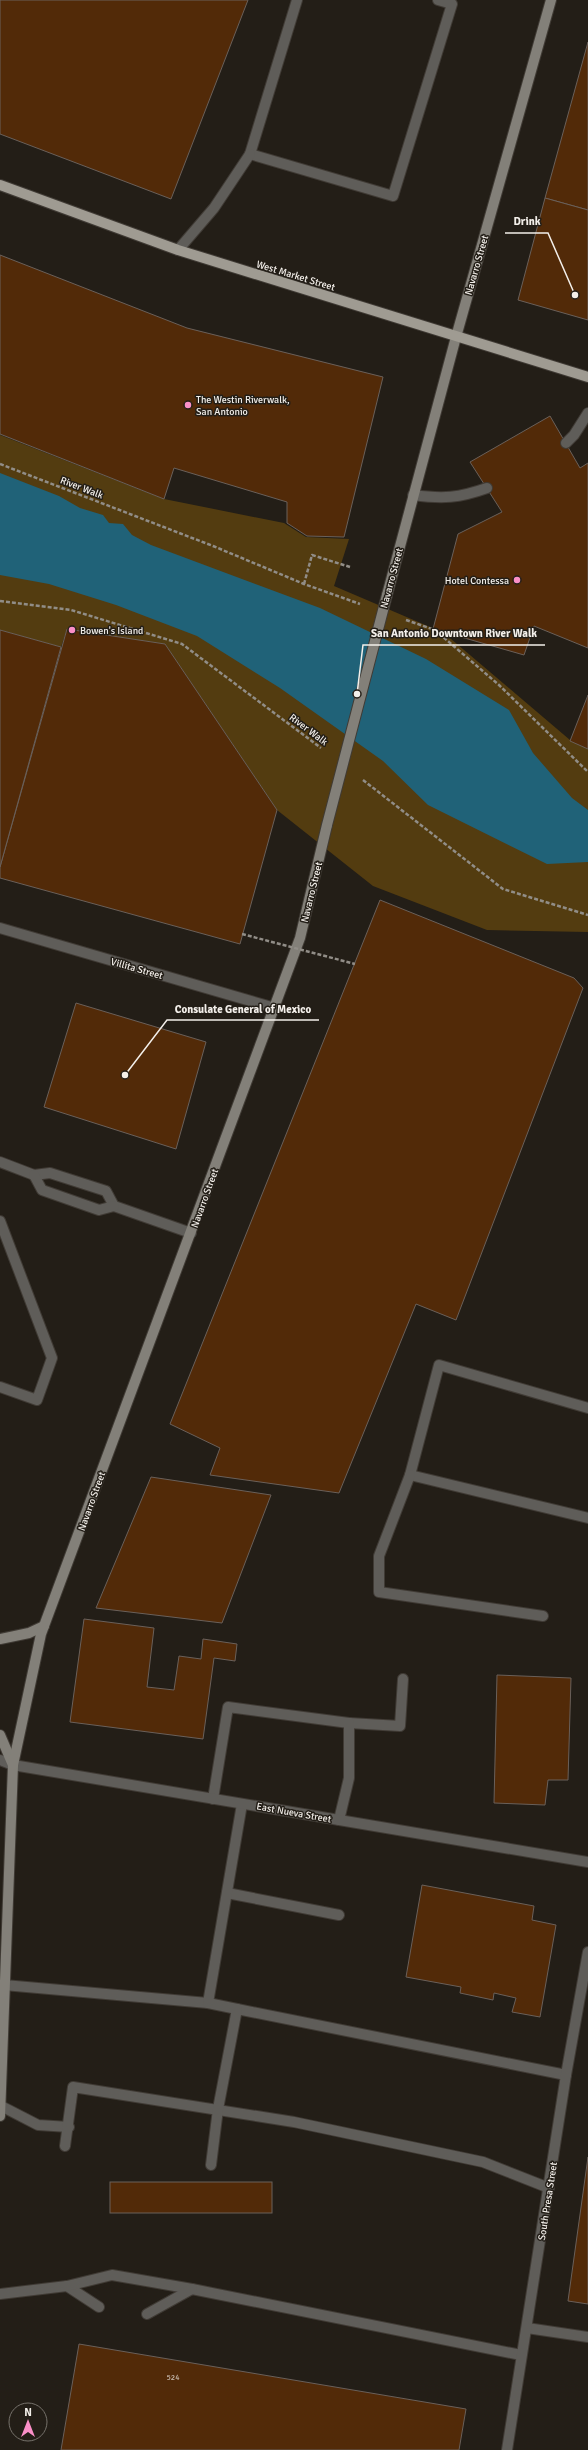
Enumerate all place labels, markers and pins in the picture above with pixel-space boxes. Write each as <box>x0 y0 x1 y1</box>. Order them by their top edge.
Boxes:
callout: Drink <box>505 210 548 233</box>
place label: The Westin Riverwalk, San Antonio <box>196 394 290 418</box>
marker: The Westin Riverwalk, San Antonio <box>183 400 193 410</box>
place label: Hotel Contessa <box>445 575 509 587</box>
marker: Hotel Contessa <box>512 575 522 585</box>
callout: San Antonio Downtown River Walk <box>363 622 545 645</box>
marker: Bowen's Island <box>67 625 77 635</box>
place label: Bowen's Island <box>80 625 143 637</box>
callout: Consulate General of Mexico <box>167 997 319 1020</box>

